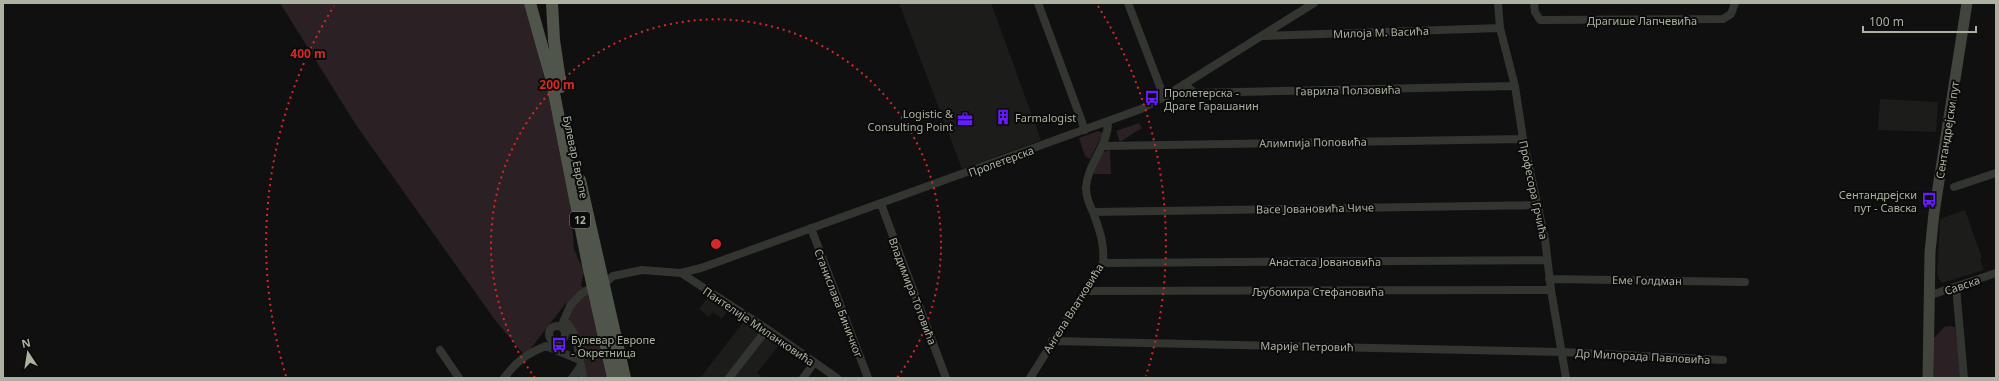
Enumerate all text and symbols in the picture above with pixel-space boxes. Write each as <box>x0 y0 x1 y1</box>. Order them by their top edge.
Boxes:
scale bar <box>1863 8 1976 34</box>
street label: Драгише Лапчевића <box>1587 13 1697 28</box>
text: 100 m <box>1869 13 1904 30</box>
street label: Милоја М. Васића <box>1333 23 1429 41</box>
text: 400 m <box>290 45 326 62</box>
text: 200 m <box>539 76 575 93</box>
street label: Сентандрејски пут <box>1932 80 1962 180</box>
street label: Гаврила Ползовића <box>1295 82 1401 98</box>
place label: Пролетерска - Драге Гарашанин <box>1164 85 1259 113</box>
bus stop icon: Пролетерска - Драге Гарашанин <box>1143 89 1161 107</box>
place label: Logistic & Consulting Point <box>868 106 954 134</box>
building icon: Farmalogist <box>994 108 1012 126</box>
office icon: Logistic & Consulting Point <box>956 110 974 128</box>
place label: Farmalogist <box>1015 110 1076 125</box>
street label: Булевар Европе <box>560 114 592 200</box>
street label: Алимпија Поповића <box>1259 134 1367 150</box>
street label: Професора Грчића <box>1516 139 1552 241</box>
street label: Пролетерска <box>966 142 1036 180</box>
place label: Сентандрејски пут - Савска <box>1839 187 1917 215</box>
bus stop icon: Сентандрејски пут - Савска <box>1920 191 1938 209</box>
street label: Васе Јовановића Чиче <box>1256 199 1374 217</box>
road number: 12 <box>570 212 590 228</box>
street label: Владимира Тотовића <box>886 235 940 347</box>
centre of rings <box>709 237 723 251</box>
street label: Станислава Биничког <box>811 246 867 360</box>
street label: Анастаса Јовановића <box>1269 254 1381 269</box>
street label: Ангела Влатковића <box>1039 260 1107 356</box>
street label: Еме Голдман <box>1612 272 1682 288</box>
street label: Савска <box>1942 272 1982 298</box>
street label: Пантелије Миланковића <box>700 283 818 369</box>
street label: Љубомира Стефановића <box>1252 284 1384 299</box>
place label: Булевар Европе - Окретница <box>571 332 655 360</box>
north arrow <box>8 333 48 373</box>
text: N <box>20 334 32 351</box>
bus stop icon: Булевар Европе - Окретница <box>550 336 568 354</box>
street label: Марије Петровић <box>1260 338 1354 354</box>
street label: Др Милорада Павловића <box>1575 345 1711 367</box>

